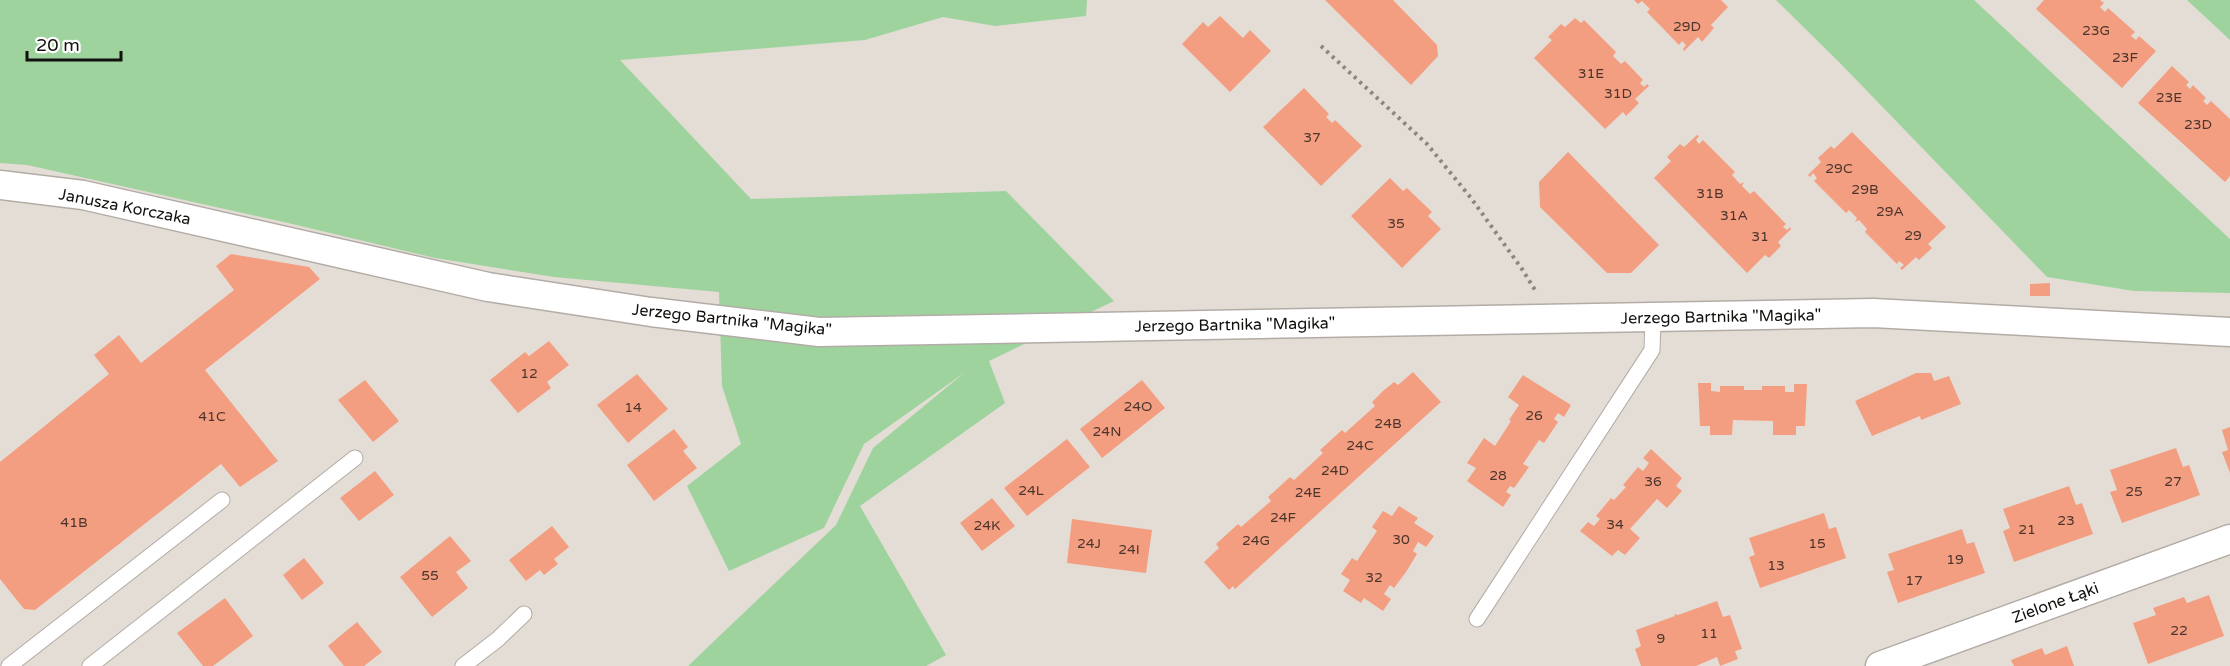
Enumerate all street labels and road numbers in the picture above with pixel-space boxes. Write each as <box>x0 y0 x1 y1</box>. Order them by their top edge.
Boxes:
street label: Janusza Korczaka <box>57 184 193 230</box>
street label: Jerzego Bartnika "Magika" <box>631 300 833 340</box>
street label: Jerzego Bartnika "Magika" <box>1621 305 1821 329</box>
street label: Jerzego Bartnika "Magika" <box>1135 313 1335 337</box>
street label: Zielone Łąki <box>2009 578 2101 628</box>

